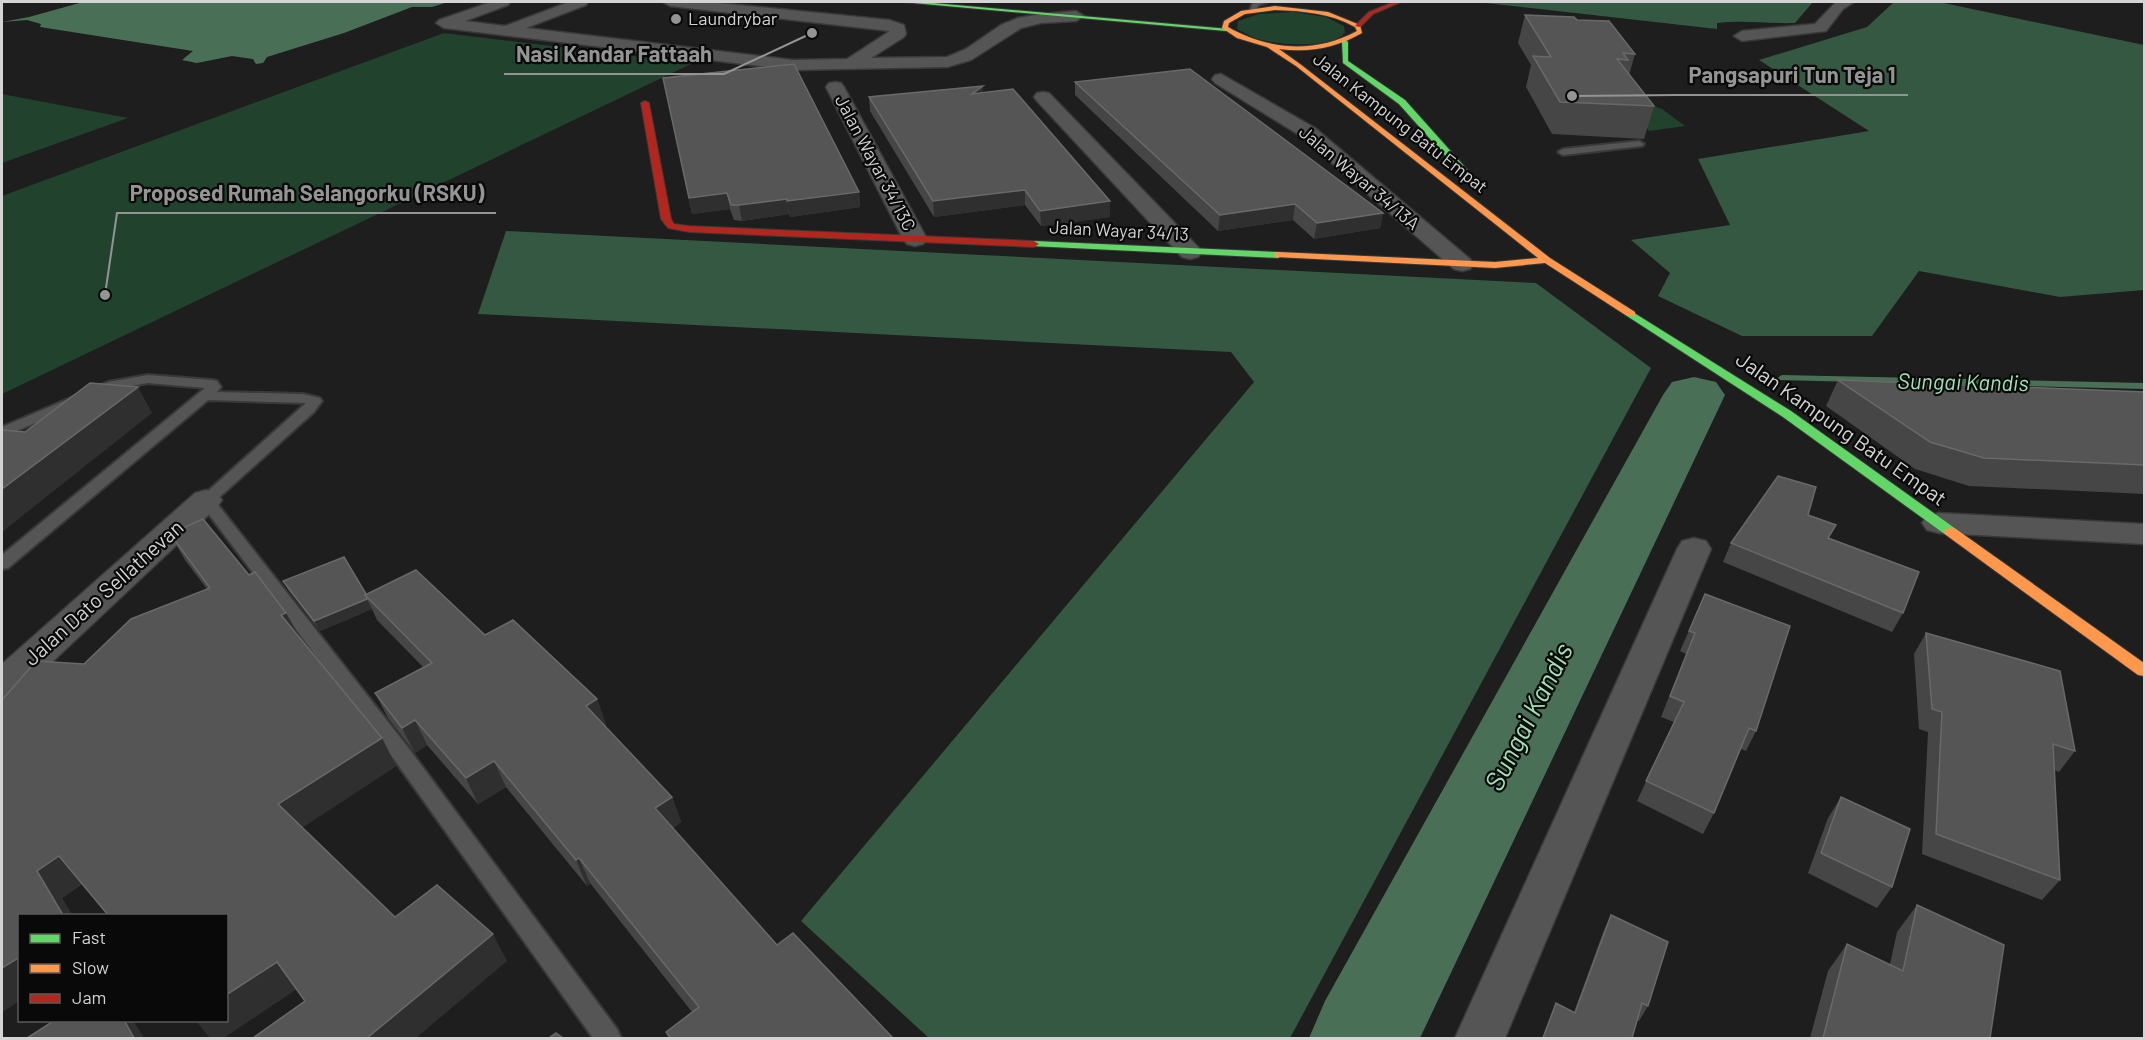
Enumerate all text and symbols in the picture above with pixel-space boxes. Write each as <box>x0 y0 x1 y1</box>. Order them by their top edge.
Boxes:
place label: Laundrybar <box>688 7 778 29</box>
marker: Laundrybar <box>669 12 683 26</box>
callout: Nasi Kandar Fattaah <box>504 34 724 74</box>
text: Nasi Kandar Fattaah <box>516 40 712 66</box>
street label: Jalan Kampung Batu Empat <box>1309 47 1492 197</box>
callout: Pangsapuri Tun Teja 1 <box>1677 55 1908 95</box>
text: Pangsapuri Tun Teja 1 <box>1688 61 1896 87</box>
street label: Jalan Wayar 34/13C <box>831 91 921 234</box>
street label: Jalan Wayar 34/13A <box>1295 120 1424 234</box>
callout: Proposed Rumah Selangorku (RSKU) <box>117 173 496 213</box>
text: Proposed Rumah Selangorku (RSKU) <box>130 179 485 205</box>
street label: Jalan Wayar 34/13 <box>1049 215 1189 245</box>
street label: Jalan Kampung Batu Empat <box>1732 345 1952 510</box>
water label: Sungai Kandis <box>1897 367 2029 395</box>
street label: Jalan Dato Sellathevan <box>18 514 188 670</box>
water label: Sungai Kandis <box>1476 637 1578 795</box>
legend <box>18 914 228 1022</box>
text: Fast <box>72 926 106 948</box>
text: Slow <box>72 956 109 978</box>
text: Jam <box>72 986 106 1008</box>

